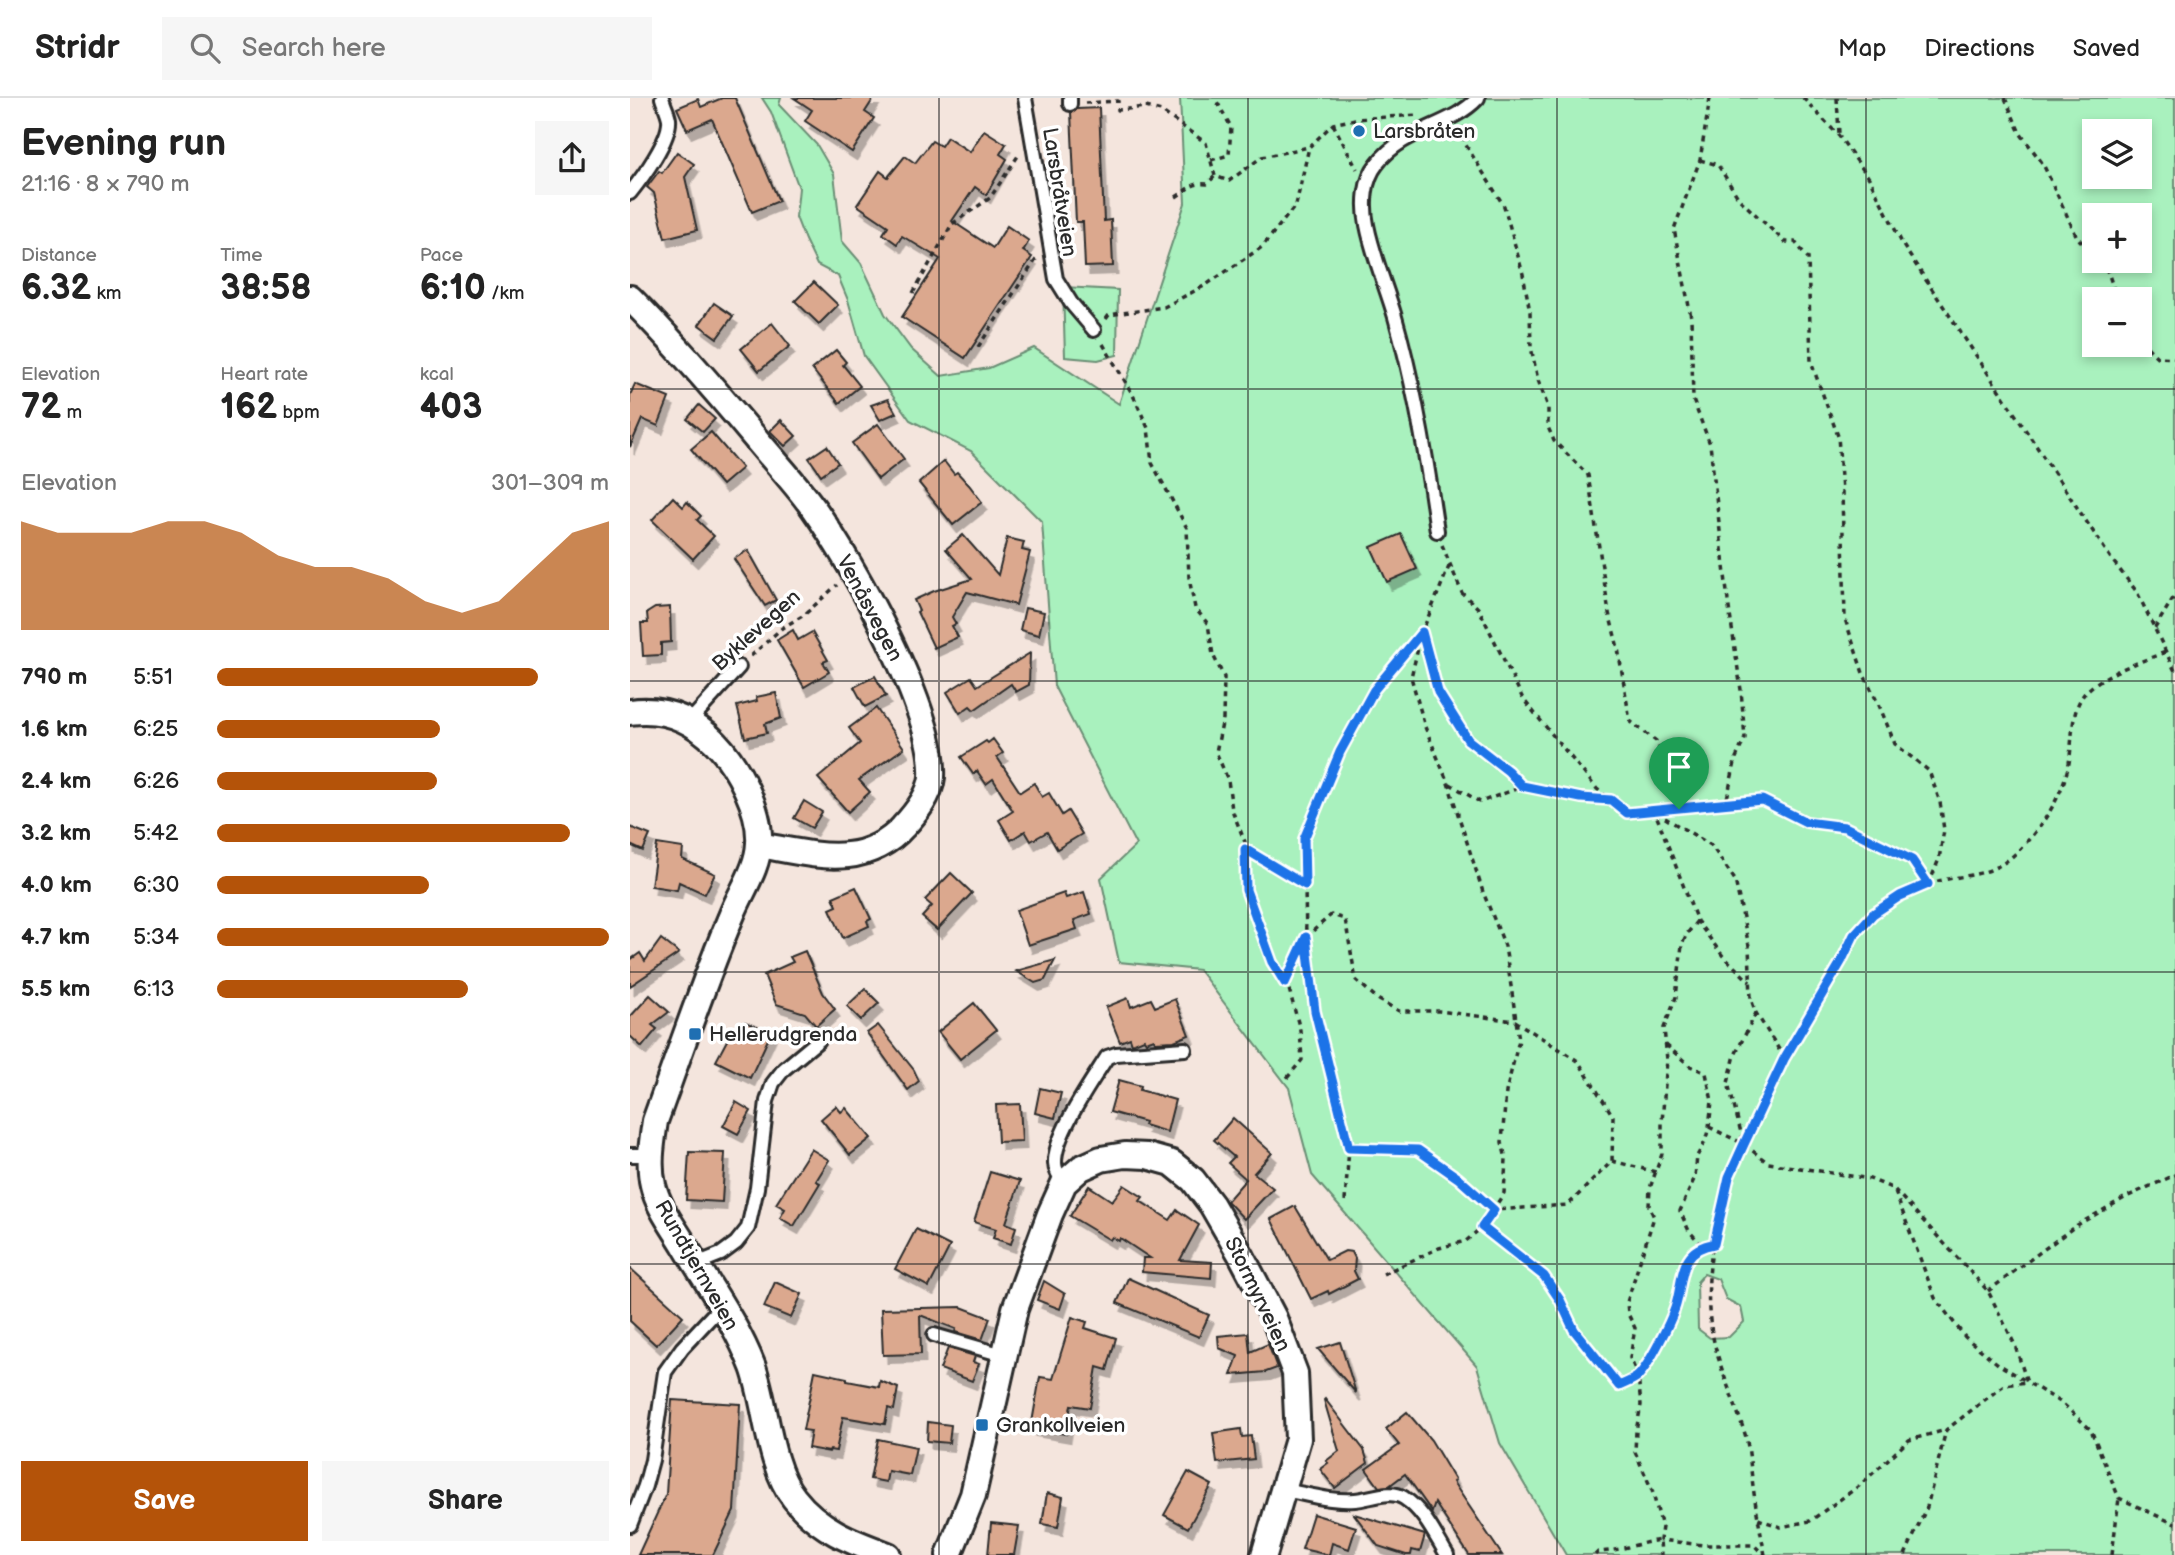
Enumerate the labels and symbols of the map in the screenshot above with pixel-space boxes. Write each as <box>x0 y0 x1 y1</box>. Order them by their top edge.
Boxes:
place label: Larsbråten <box>1373 119 1475 144</box>
marker: Larsbråten <box>1351 123 1367 139</box>
street label: Larsbråtveien <box>1037 126 1082 258</box>
street label: Venåsvegen <box>831 551 908 666</box>
street label: Byklevegen <box>707 584 806 676</box>
pin <box>1649 737 1709 809</box>
place label: Hellerudgrenda <box>709 1022 857 1047</box>
marker: Hellerudgrenda <box>687 1026 703 1042</box>
street label: Rundtjernveien <box>649 1196 744 1335</box>
street label: Stormyrveien <box>1219 1233 1296 1355</box>
place label: Grankollveien <box>996 1413 1125 1438</box>
marker: Grankollveien <box>974 1417 990 1433</box>

